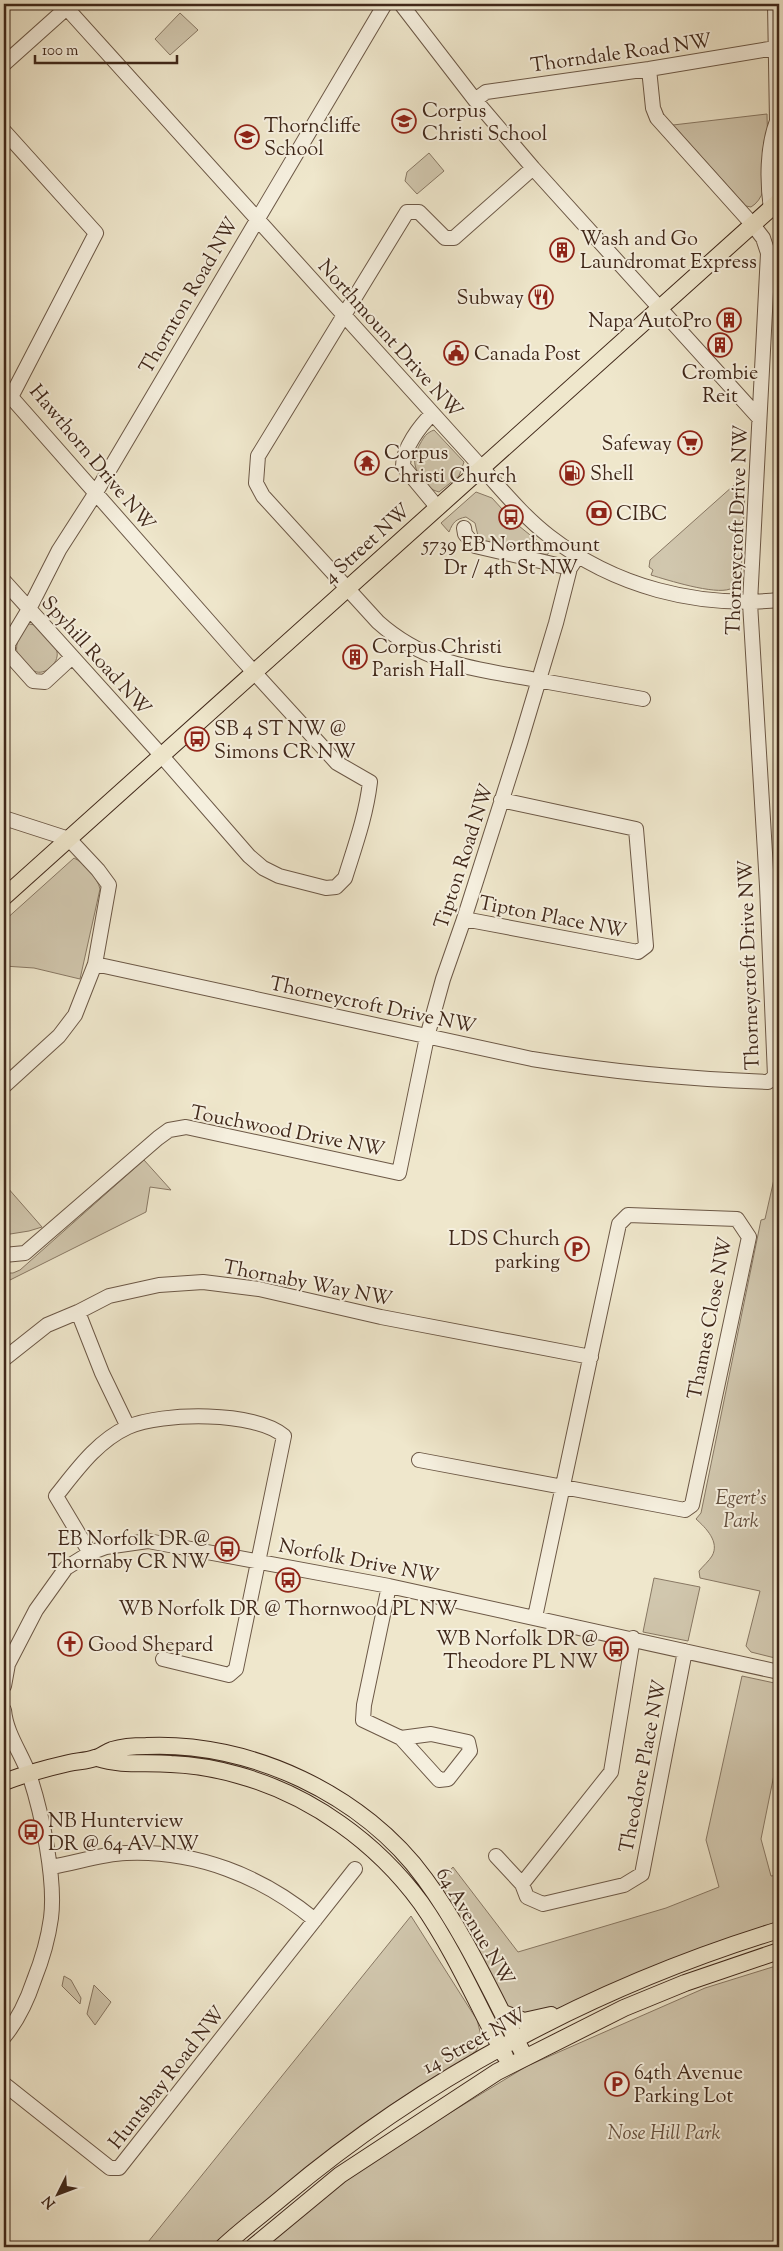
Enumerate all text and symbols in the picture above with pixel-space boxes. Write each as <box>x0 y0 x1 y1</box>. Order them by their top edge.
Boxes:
street label: Thorndale Road NW <box>529 27 714 82</box>
scale bar <box>35 32 178 64</box>
text: 100 m <box>42 41 79 62</box>
place label: Corpus Christi School <box>422 98 548 150</box>
school or university icon: Corpus Christi School <box>391 108 417 134</box>
place label: Thorncliffe School <box>264 113 361 165</box>
school or university icon: Thorncliffe School <box>234 124 260 150</box>
street label: Thornton Road NW <box>133 212 247 380</box>
place label: Wash and Go Laundromat Express <box>580 226 757 278</box>
building icon: Wash and Go Laundromat Express <box>549 237 575 263</box>
street label: Northmount Drive NW <box>310 254 468 425</box>
restaurant icon: Subway <box>528 284 554 310</box>
place label: Subway <box>457 285 524 314</box>
building icon: Napa AutoPro <box>716 307 742 333</box>
place label: Napa AutoPro <box>588 308 712 337</box>
building icon: Crombie Reit <box>707 332 733 358</box>
public building icon: Canada Post <box>443 340 469 366</box>
place label: Canada Post <box>474 341 581 370</box>
place label: Crombie Reit <box>682 360 758 412</box>
street label: Hawthorn Drive NW <box>21 379 161 538</box>
street label: Thorneycroft Drive NW <box>720 425 757 636</box>
supermarket icon: Safeway <box>677 430 703 456</box>
place label: Safeway <box>601 431 672 460</box>
place label: Corpus Christi Church <box>384 440 517 492</box>
temple icon: Corpus Christi Church <box>354 450 380 476</box>
fuel station icon: Shell <box>559 460 585 486</box>
place label: Shell <box>590 461 634 490</box>
street label: 4 Street NW <box>318 498 418 592</box>
bank icon: CIBC <box>586 500 612 526</box>
place label: CIBC <box>616 501 667 530</box>
bus stop icon: 5739 EB Northmount Dr / 4th St NW <box>498 504 524 530</box>
place label: 5739 EB Northmount Dr / 4th St NW <box>421 532 600 584</box>
street label: Spyhill Road NW <box>33 590 157 723</box>
place label: Corpus Christi Parish Hall <box>372 634 502 686</box>
building icon: Corpus Christi Parish Hall <box>342 644 368 670</box>
place label: SB 4 ST NW @ Simons CR NW <box>214 716 356 768</box>
bus stop icon: SB 4 ST NW @ Simons CR NW <box>184 726 210 752</box>
street label: Tipton Road NW <box>428 781 502 933</box>
street label: Thorneycroft Drive NW <box>732 859 769 1070</box>
street label: Tipton Place NW <box>476 890 629 947</box>
street label: Thorneycroft Drive NW <box>267 970 478 1042</box>
street label: Touchwood Drive NW <box>188 1099 387 1166</box>
place label: LDS Church parking <box>449 1226 560 1278</box>
street label: Thames Close NW <box>681 1235 741 1402</box>
parking icon: LDS Church parking <box>564 1236 590 1262</box>
street label: Thornaby Way NW <box>220 1254 395 1315</box>
park label: Egert's Park <box>715 1485 767 1537</box>
place label: EB Norfolk DR @ Thornaby CR NW <box>48 1526 210 1578</box>
street label: Norfolk Drive NW <box>276 1533 441 1592</box>
bus stop icon: EB Norfolk DR @ Thornaby CR NW <box>214 1536 240 1562</box>
bus stop icon: WB Norfolk DR @ Thornwood PL NW <box>275 1567 301 1593</box>
place label: WB Norfolk DR @ Thornwood PL NW <box>118 1596 458 1625</box>
place label: WB Norfolk DR @ Theodore PL NW <box>436 1626 598 1678</box>
church icon: Good Shepard <box>57 1631 83 1657</box>
place label: Good Shepard <box>88 1632 213 1661</box>
bus stop icon: WB Norfolk DR @ Theodore PL NW <box>603 1636 629 1662</box>
street label: Theodore Place NW <box>613 1678 675 1855</box>
place label: NB Hunterview DR @ 64 AV NW <box>48 1808 199 1860</box>
bus stop icon: NB Hunterview DR @ 64 AV NW <box>18 1819 44 1845</box>
street label: 64 Avenue NW <box>427 1863 521 1992</box>
street label: Huntsbay Road NW <box>103 2001 233 2156</box>
street label: 14 Street NW <box>418 2002 533 2083</box>
place label: 64th Avenue Parking Lot <box>634 2060 743 2112</box>
parking icon: 64th Avenue Parking Lot <box>604 2071 630 2097</box>
park label: Nose Hill Park <box>608 2120 720 2149</box>
north arrow <box>32 2168 82 2218</box>
text: N <box>39 2191 61 2212</box>

